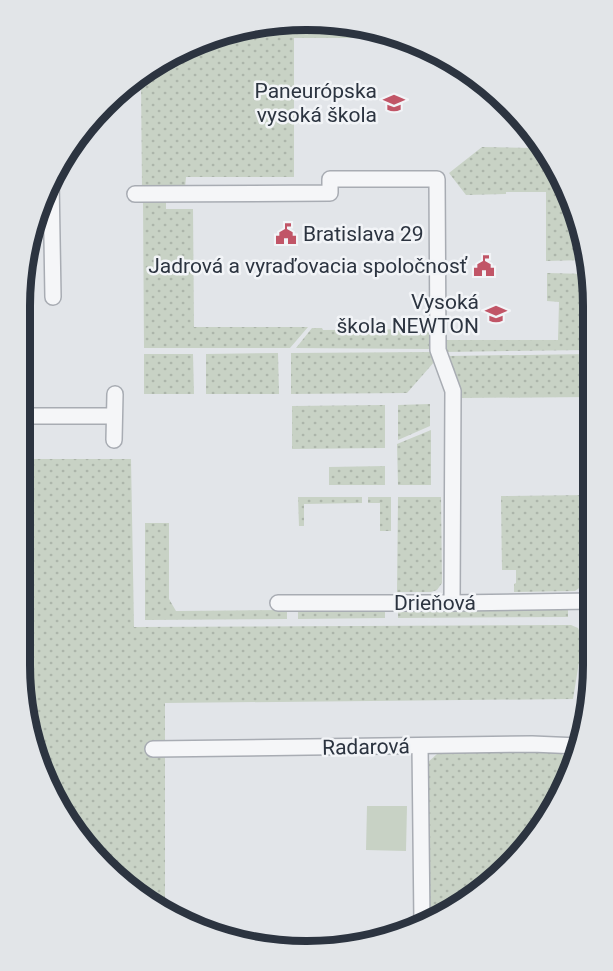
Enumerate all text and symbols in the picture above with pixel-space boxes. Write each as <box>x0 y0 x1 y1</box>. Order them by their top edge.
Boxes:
place label: Рaneurópska vysoká škola <box>254 79 377 127</box>
school or university icon: Рaneurópska vysoká škola <box>382 91 406 115</box>
public building icon: Bratislava 29 <box>274 222 298 246</box>
place label: Bratislava 29 <box>303 222 424 246</box>
place label: Jadrová a vyraďovacia spoločnosť <box>148 254 468 278</box>
public building icon: Jadrová a vyraďovacia spoločnosť <box>472 254 496 278</box>
place label: Vysoká škola NEWTON <box>336 290 479 338</box>
school or university icon: Vysoká škola NEWTON <box>484 302 508 326</box>
street label: Drieňová <box>394 591 476 615</box>
street label: Radarová <box>322 734 410 760</box>

